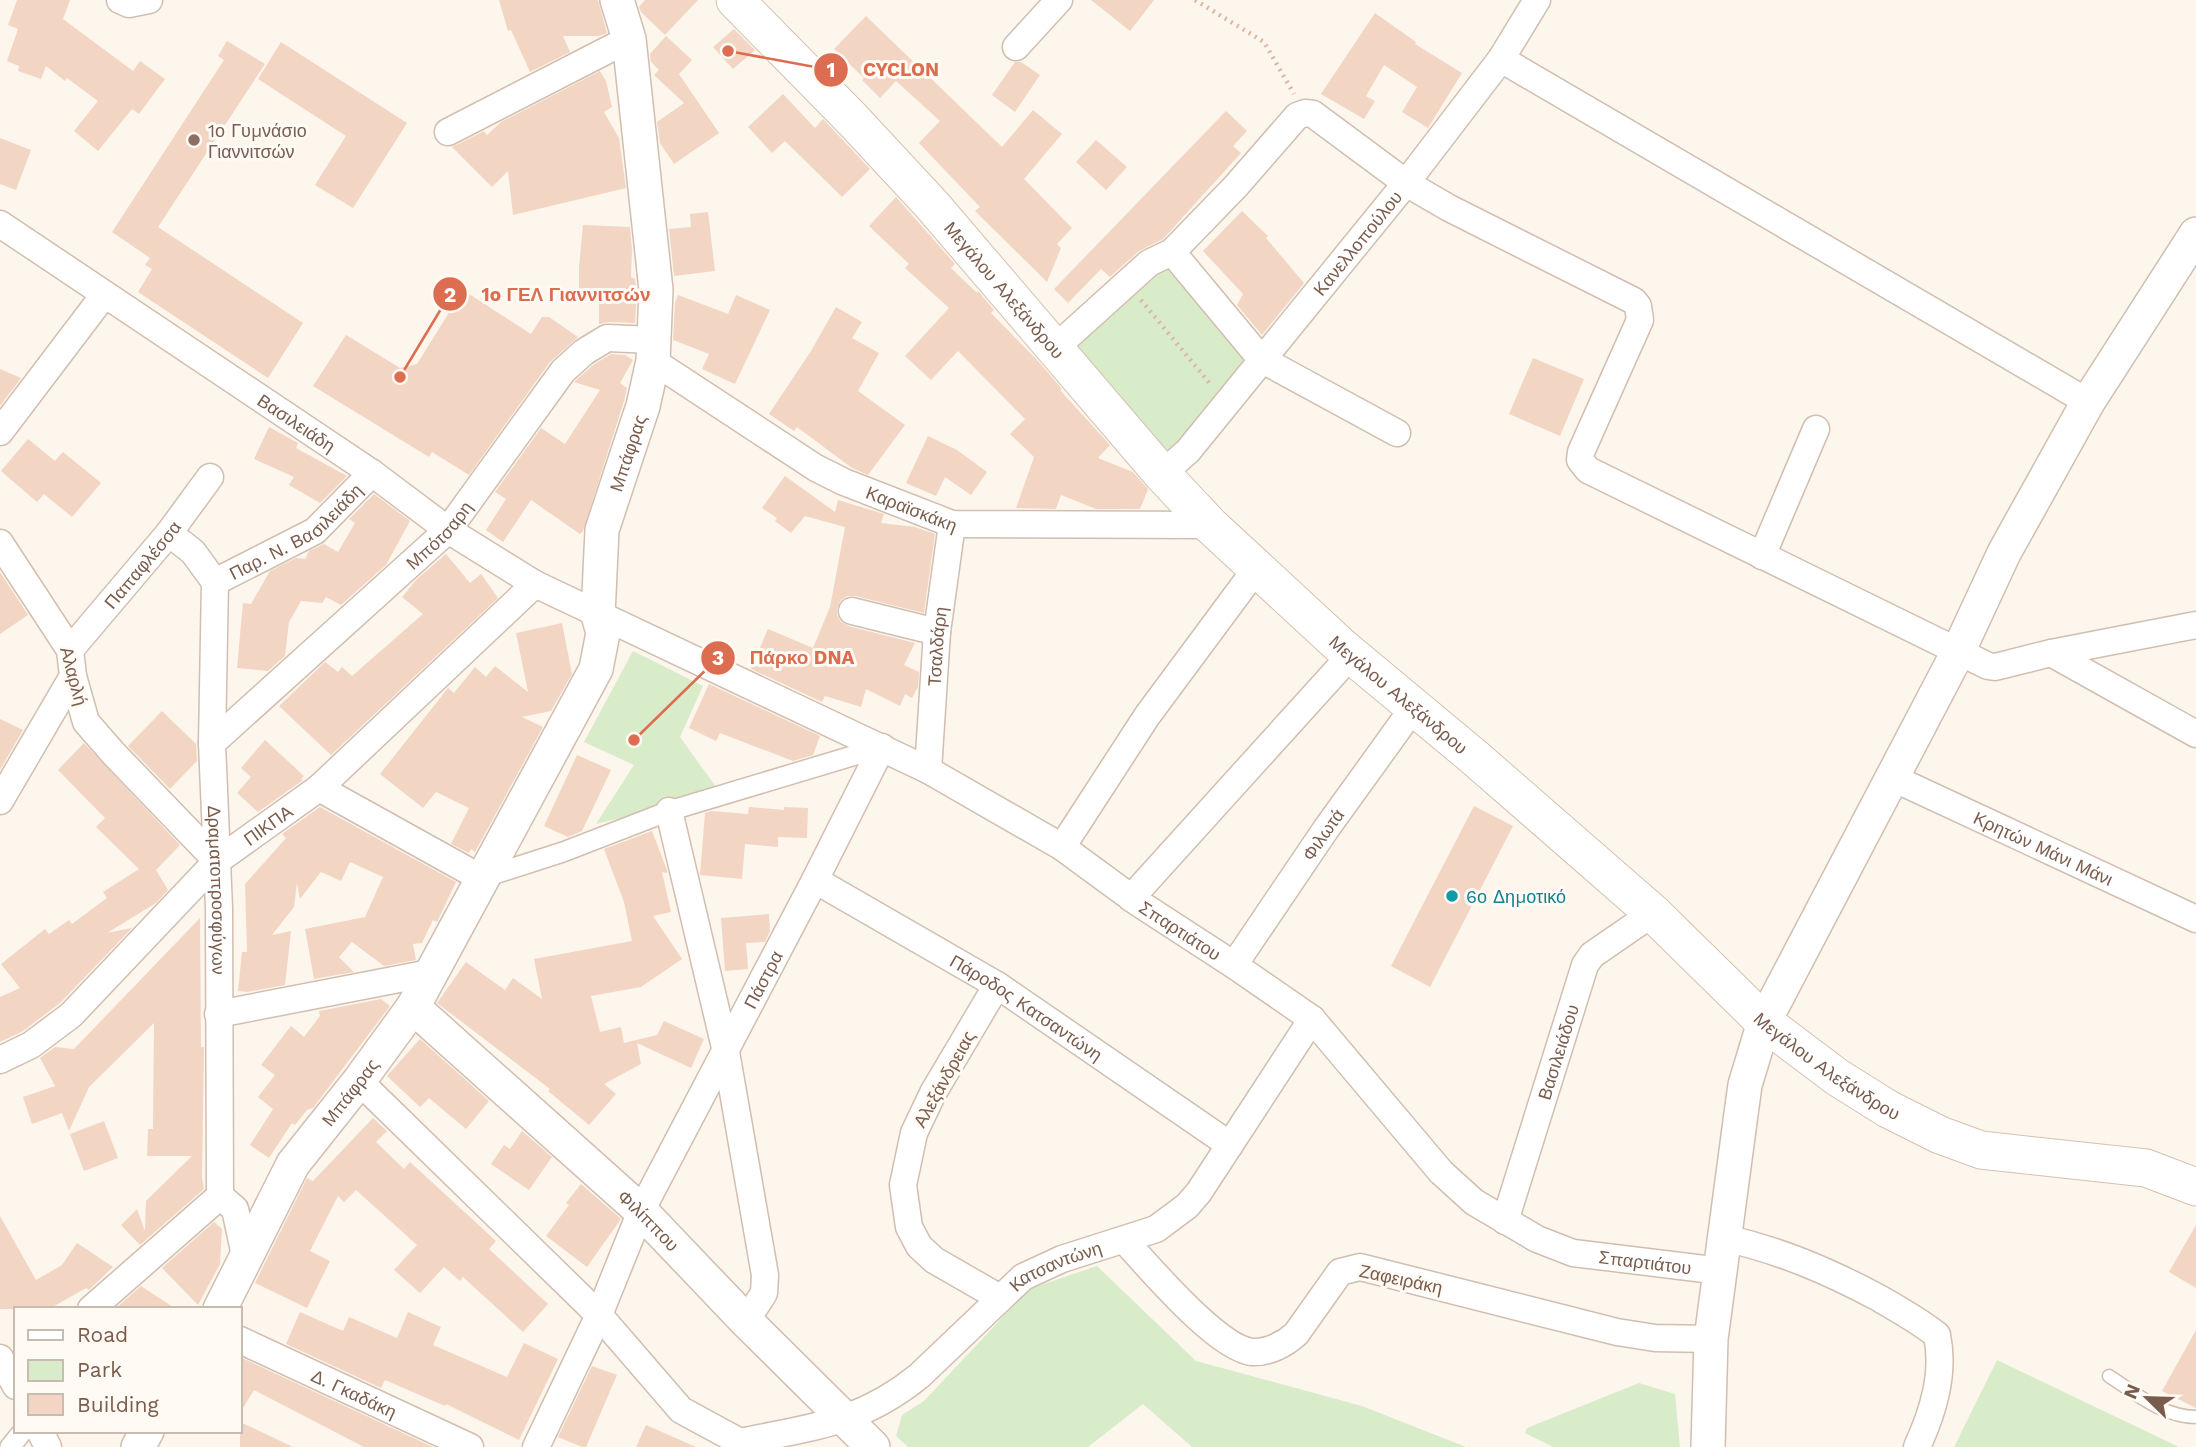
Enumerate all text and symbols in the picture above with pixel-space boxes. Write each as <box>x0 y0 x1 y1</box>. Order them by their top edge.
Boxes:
callout: CYCLON <box>814 50 953 90</box>
text: 1 <box>826 57 836 82</box>
text: CYCLON <box>863 58 939 81</box>
place label: 1ο Γυμνάσιο Γιαννιτσών <box>208 120 307 162</box>
marker: 1ο Γυμνάσιο Γιαννιτσών <box>186 132 202 148</box>
street label: Κανελλοπούλου <box>1309 186 1406 299</box>
street label: Μεγάλου Αλεξάνδρου <box>940 217 1069 363</box>
callout: 1o ΓΕΛ Γιαννιτσών <box>433 274 665 314</box>
text: 2 <box>444 282 456 307</box>
text: 1o ΓΕΛ Γιαννιτσών <box>482 283 650 306</box>
street label: Βασιλειάδη <box>254 389 340 456</box>
street label: Μπάφρας <box>605 411 650 494</box>
street label: Παρ. Ν. Βασιλειάδη <box>226 479 366 584</box>
street label: Καραϊσκάκη <box>863 481 960 536</box>
street label: Μπότσαρη <box>401 497 476 573</box>
street label: Παπαφλέσσα <box>99 516 185 613</box>
street label: Τσαλδάρη <box>923 605 951 687</box>
street label: Μεγάλου Αλεξάνδρου <box>1325 631 1472 758</box>
callout: Πάρκο DNA <box>701 638 869 678</box>
street label: Αλαρλή <box>56 644 92 708</box>
text: 3 <box>712 645 724 670</box>
text: Πάρκο DNA <box>750 646 855 669</box>
street label: ΠΙΚΠΑ <box>239 800 296 849</box>
street label: Φιλωτά <box>1298 804 1348 864</box>
street label: Δραματοπροσφύγων <box>204 805 230 975</box>
street label: Κρητών Μάνι Μάνι <box>1970 807 2117 889</box>
place label: 6ο Δημοτικό <box>1466 886 1566 907</box>
marker: 6ο Δημοτικό <box>1444 888 1460 904</box>
street label: Σπαρτιάτου <box>1136 896 1225 964</box>
street label: Πάστρα <box>739 947 787 1012</box>
street label: Πάροδος Κατσαντώνη <box>947 950 1107 1065</box>
street label: Βασιλειάδου <box>1533 1002 1583 1102</box>
street label: Μεγάλου Αλεξάνδρου <box>1750 1008 1904 1124</box>
street label: Αλεξάνδρειας <box>909 1027 979 1131</box>
street label: Μπάφρας <box>317 1054 383 1130</box>
street label: Φιλίππου <box>614 1185 684 1255</box>
street label: Κατσαντώνη <box>1004 1237 1104 1295</box>
street label: Σπαρτιάτου <box>1598 1246 1693 1278</box>
street label: Ζαφειράκη <box>1357 1260 1445 1298</box>
legend <box>14 1307 242 1433</box>
text: Road <box>77 1322 128 1347</box>
text: Park <box>77 1357 122 1382</box>
north arrow <box>2112 1363 2182 1433</box>
street label: Δ. Γκαδάκη <box>308 1364 400 1422</box>
text: N <box>2118 1381 2145 1403</box>
text: Building <box>77 1392 159 1417</box>

